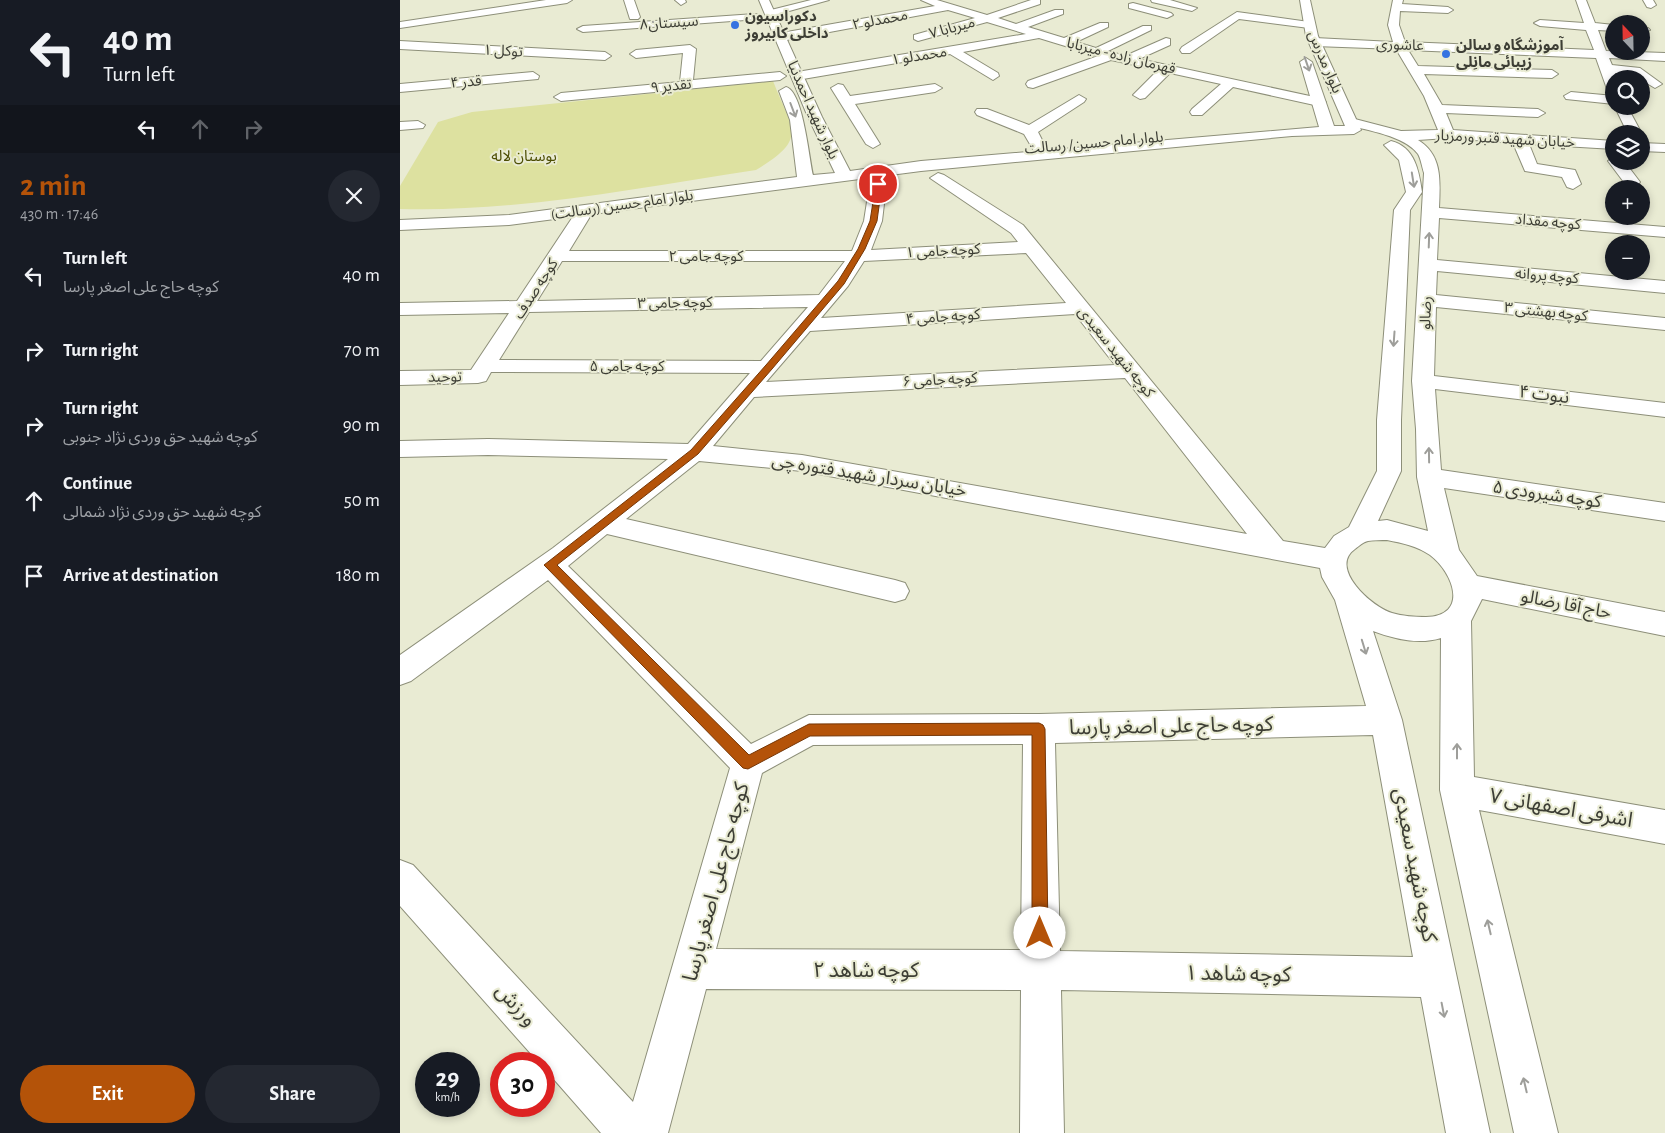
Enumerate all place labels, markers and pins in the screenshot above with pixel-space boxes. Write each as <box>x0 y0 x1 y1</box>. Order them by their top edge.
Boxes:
place label: دکوراسیون داخلی کابیروز <box>744 9 829 42</box>
marker: دکوراسیون داخلی کابیروز <box>729 19 741 31</box>
place label: آموزشگاه و سالن زیبائی مانِلی <box>1456 36 1565 71</box>
marker: آموزشگاه و سالن زیبائی مانِلی <box>1440 48 1452 60</box>
pin <box>857 163 899 205</box>

